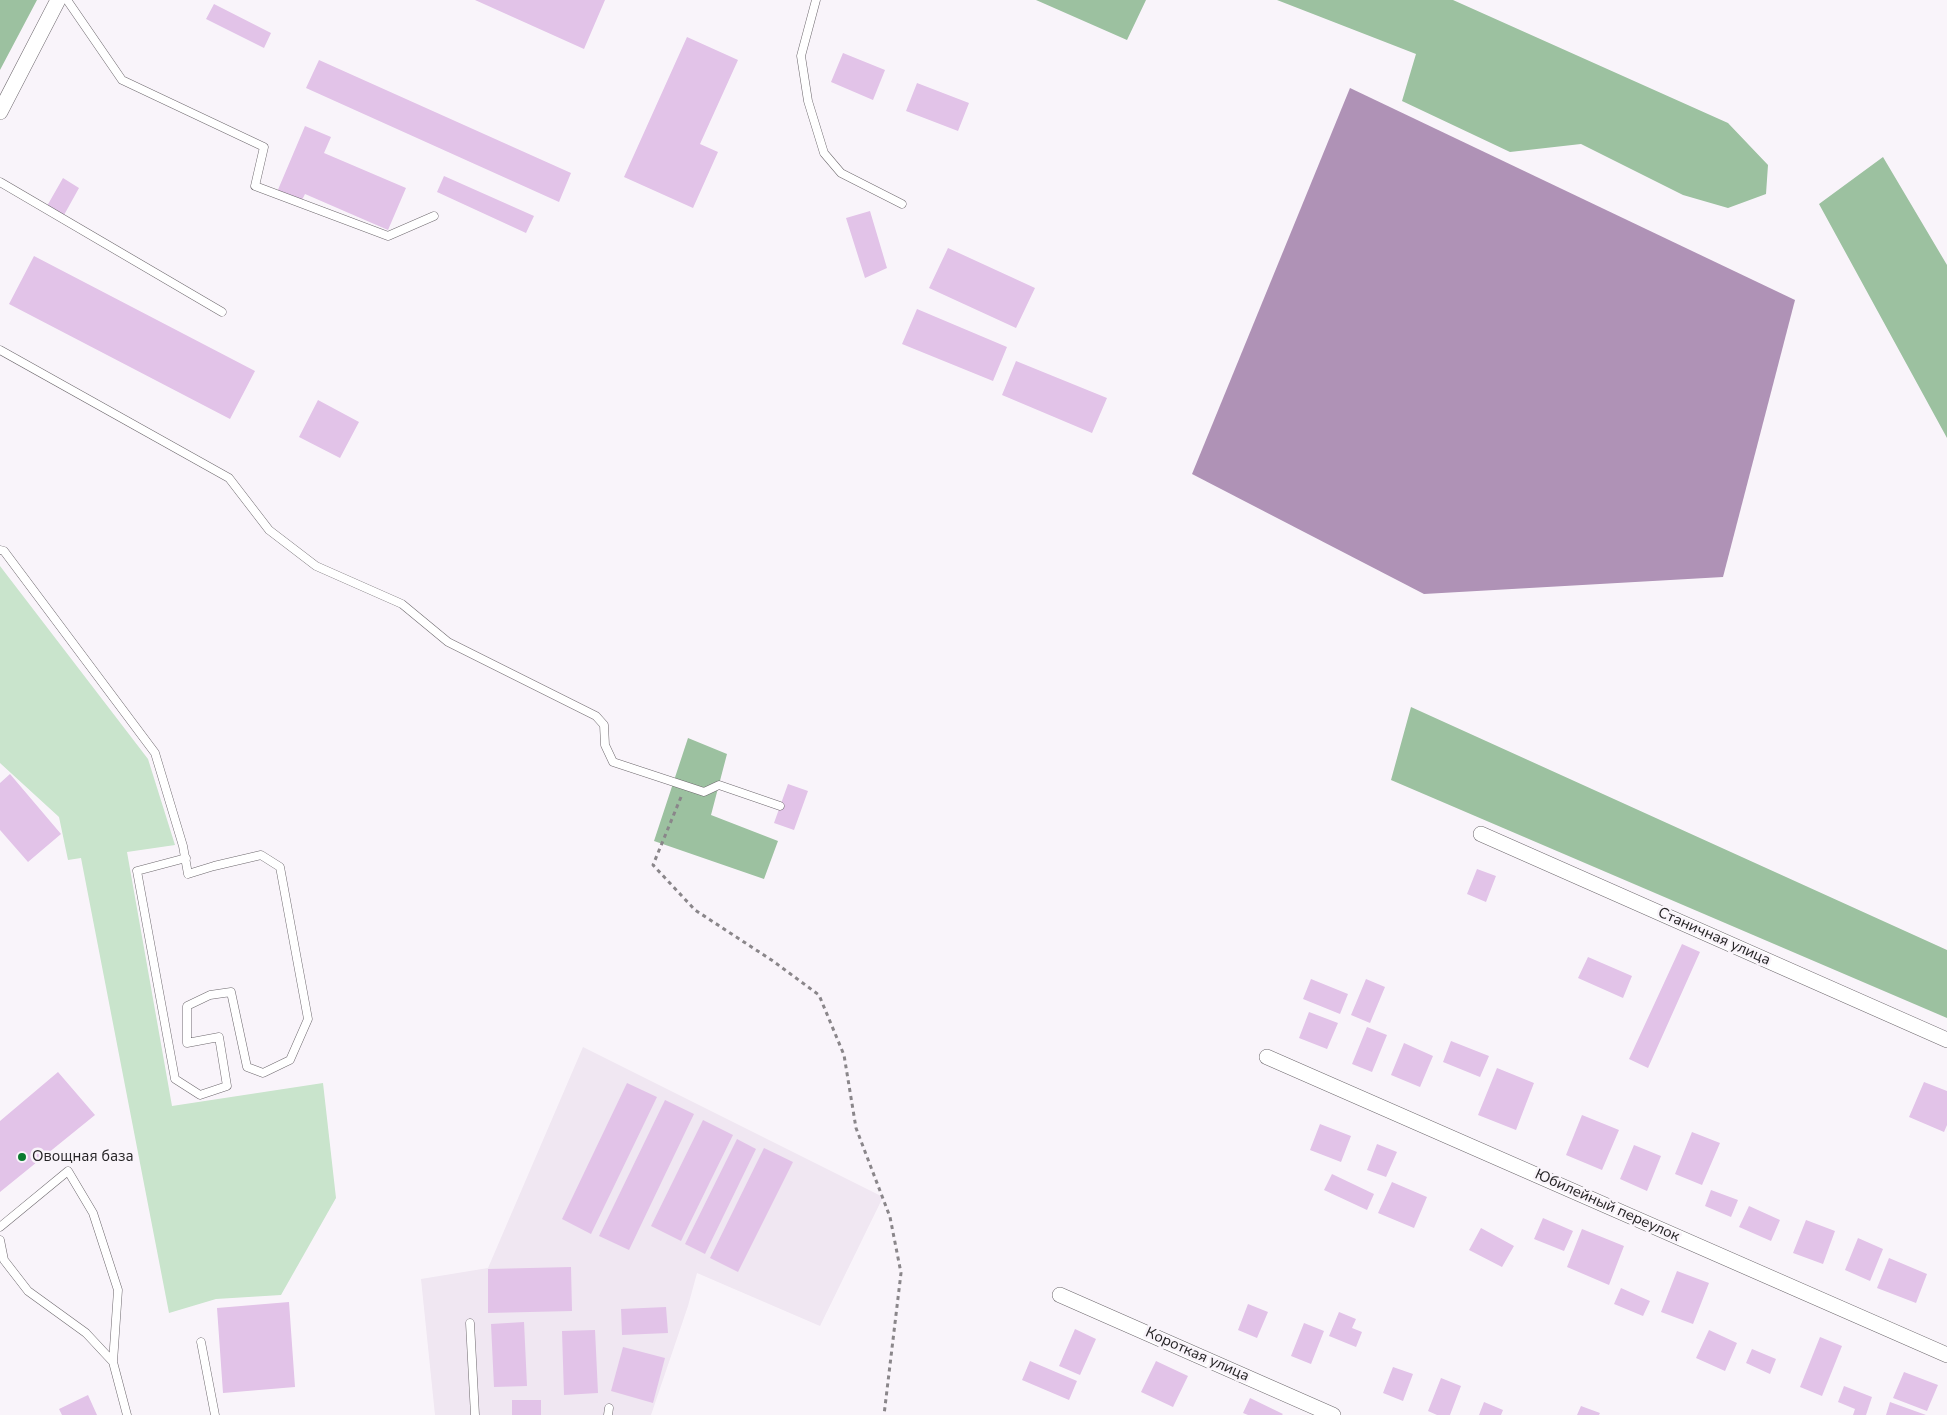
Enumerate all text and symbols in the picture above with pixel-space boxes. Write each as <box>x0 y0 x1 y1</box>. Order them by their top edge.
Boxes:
street label: Станичная улица <box>1655 904 1773 970</box>
place label: Овощная база <box>32 1148 134 1166</box>
marker: Овощная база <box>16 1151 28 1163</box>
street label: Юбилейный переулок <box>1532 1166 1682 1246</box>
street label: Короткая улица <box>1142 1324 1252 1386</box>

